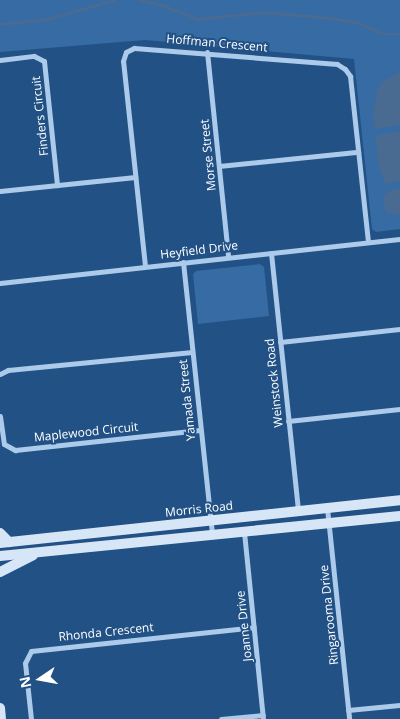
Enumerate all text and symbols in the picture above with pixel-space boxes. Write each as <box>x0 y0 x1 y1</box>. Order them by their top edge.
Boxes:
street label: Hoffman Crescent <box>166 31 268 55</box>
street label: Finders Circuit <box>29 75 51 157</box>
street label: Morse Street <box>197 118 219 192</box>
street label: Heyfield Drive <box>159 238 239 262</box>
street label: Weinstock Road <box>262 338 286 428</box>
street label: Yamada Street <box>176 359 198 441</box>
street label: Maplewood Circuit <box>33 419 139 445</box>
street label: Morris Road <box>164 498 234 520</box>
street label: Ringarooma Drive <box>317 564 341 666</box>
street label: Joanne Drive <box>233 590 255 662</box>
street label: Rhonda Crescent <box>58 620 154 644</box>
north arrow <box>15 654 65 704</box>
text: N <box>14 675 35 690</box>

